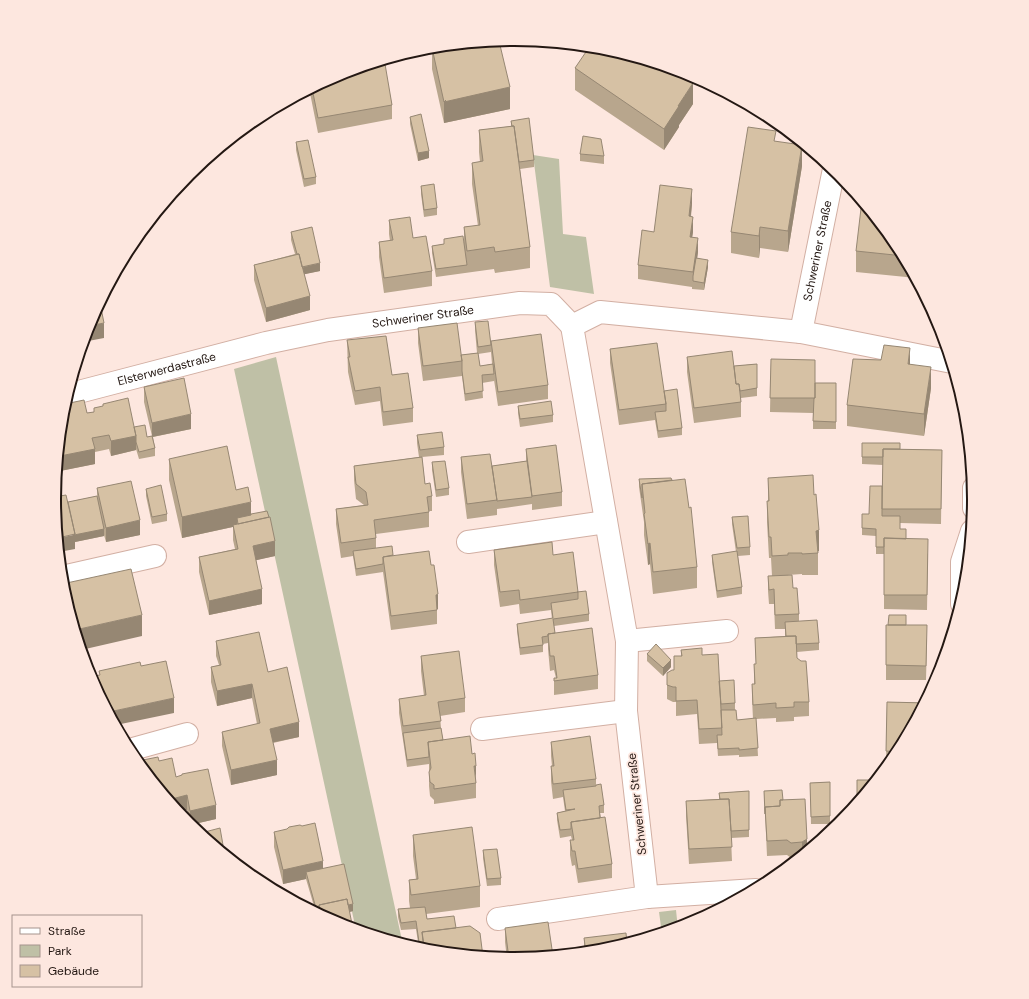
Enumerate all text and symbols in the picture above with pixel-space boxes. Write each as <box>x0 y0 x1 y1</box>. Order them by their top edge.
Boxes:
street label: Schweriner Straße <box>799 199 836 302</box>
street label: Schweriner Straße <box>371 302 475 332</box>
street label: Elsterwerdastraße <box>116 348 218 389</box>
street label: Schweriner Straße <box>624 752 650 856</box>
legend <box>12 915 142 987</box>
text: Straße <box>48 923 85 939</box>
text: Park <box>48 943 72 959</box>
text: Gebäude <box>48 963 99 979</box>

